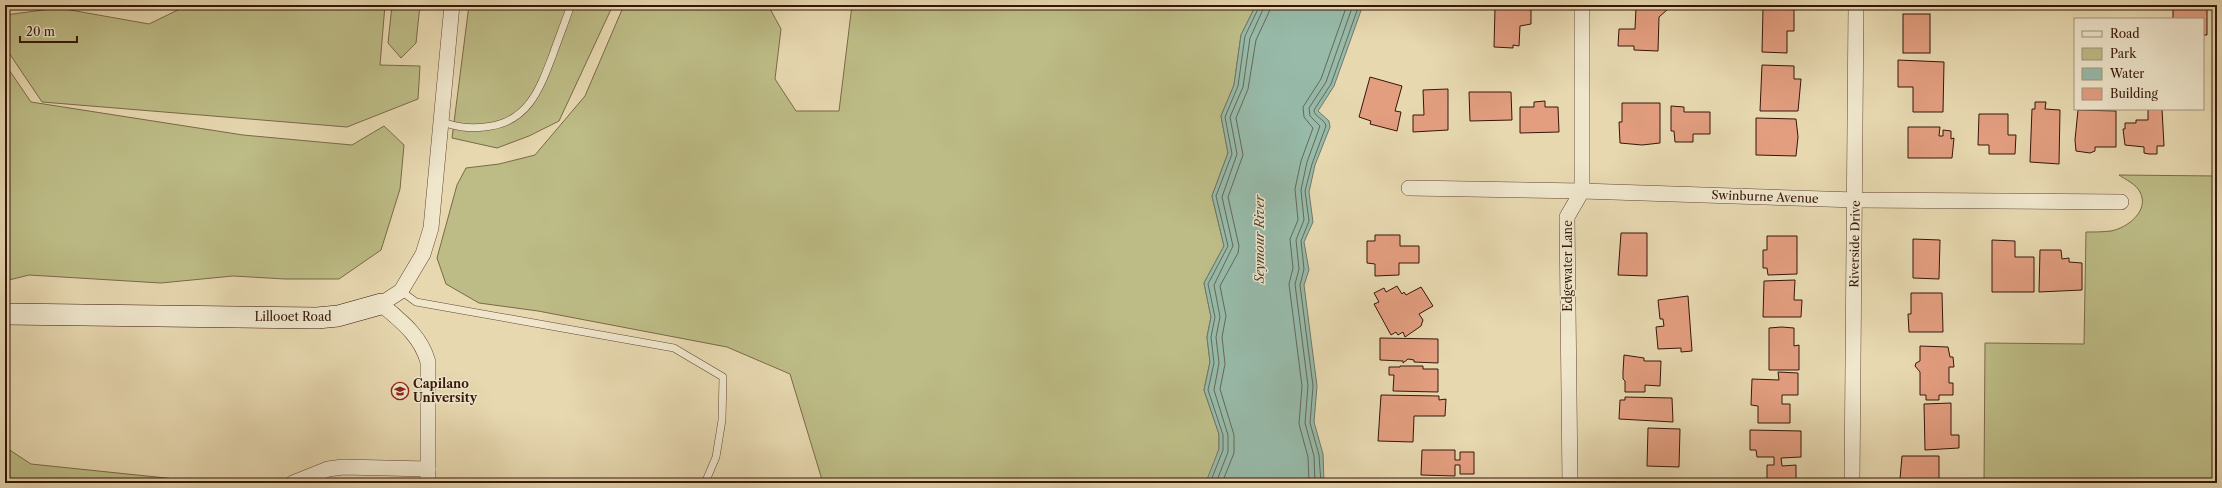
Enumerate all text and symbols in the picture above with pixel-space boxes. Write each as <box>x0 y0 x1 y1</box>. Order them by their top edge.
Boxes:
scale bar <box>20 18 77 44</box>
legend <box>2074 18 2204 110</box>
text: 20 m <box>26 24 55 39</box>
text: Road <box>2110 26 2140 41</box>
text: Park <box>2110 46 2137 61</box>
text: Water <box>2109 66 2144 81</box>
text: Building <box>2110 86 2158 101</box>
street label: Swinburne Avenue <box>1711 187 1819 206</box>
water label: Seymour River <box>1251 194 1267 284</box>
street label: Riverside Drive <box>1846 200 1863 288</box>
street label: Edgewater Lane <box>1560 220 1575 312</box>
street label: Lillooet Road <box>254 309 332 324</box>
place label: Capilano University <box>413 376 478 405</box>
school or university icon: Capilano University <box>390 381 410 401</box>

